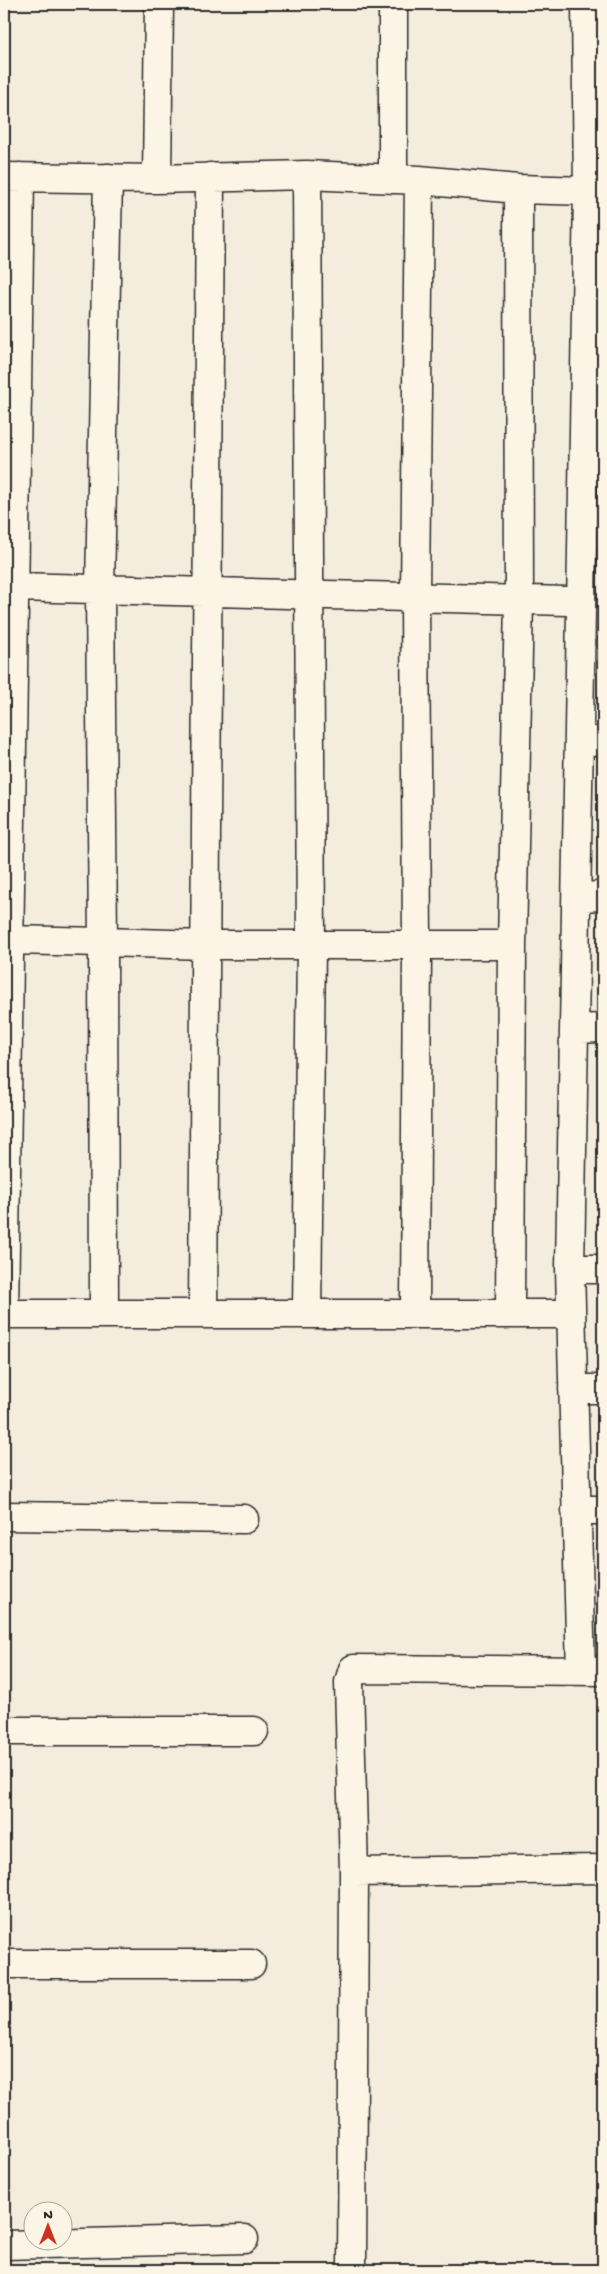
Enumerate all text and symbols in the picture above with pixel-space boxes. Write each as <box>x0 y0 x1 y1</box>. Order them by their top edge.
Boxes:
north arrow <box>22 2202 72 2252</box>
text: N <box>43 2207 53 2224</box>

